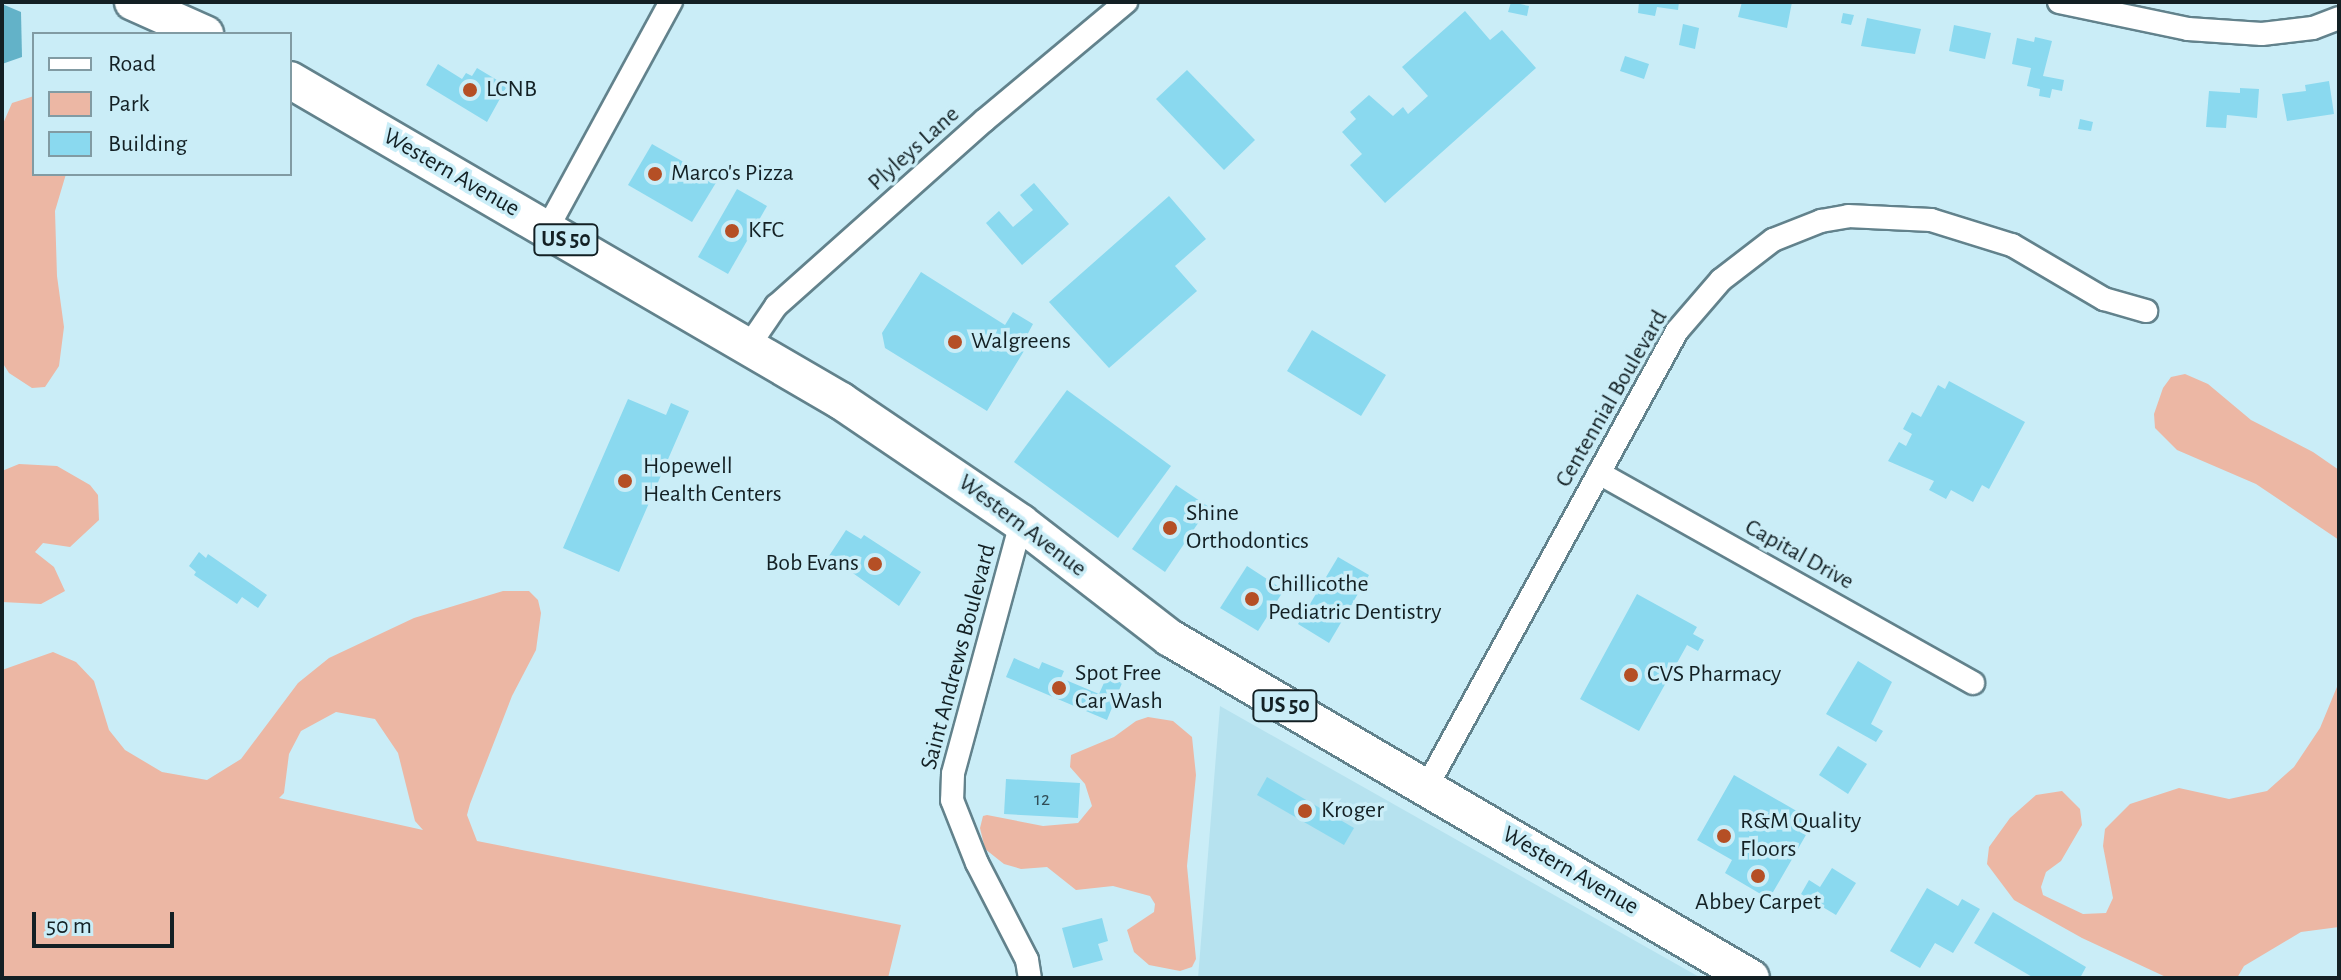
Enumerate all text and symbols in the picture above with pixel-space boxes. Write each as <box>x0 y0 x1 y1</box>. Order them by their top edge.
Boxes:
legend <box>32 32 292 176</box>
text: Road <box>108 52 156 76</box>
place label: LCNB <box>486 76 537 104</box>
marker: LCNB <box>461 81 479 99</box>
text: Park <box>108 92 149 116</box>
street label: Plyleys Lane <box>862 100 966 198</box>
street label: Western Avenue <box>378 122 524 224</box>
text: Building <box>108 132 187 156</box>
place label: Marco's Pizza <box>671 160 794 188</box>
marker: Marco's Pizza <box>646 165 664 183</box>
place label: KFC <box>748 217 784 245</box>
road number: US 50 <box>532 222 600 258</box>
marker: KFC <box>723 222 741 240</box>
street label: Centennial Boulevard <box>1550 305 1674 493</box>
place label: Walgreens <box>971 328 1071 356</box>
marker: Walgreens <box>946 333 964 351</box>
place label: Hopewell Health Centers <box>643 453 782 509</box>
street label: Western Avenue <box>952 469 1092 583</box>
marker: Hopewell Health Centers <box>614 470 636 492</box>
place label: Shine Orthodontics <box>1186 500 1309 556</box>
street label: Capital Drive <box>1739 513 1859 597</box>
marker: Shine Orthodontics <box>1161 519 1179 537</box>
street label: Saint Andrews Boulevard <box>915 541 1003 773</box>
place label: Bob Evans <box>766 550 859 578</box>
marker: Bob Evans <box>866 555 884 573</box>
place label: Chillicothe Pediatric Dentistry <box>1268 571 1442 627</box>
marker: Chillicothe Pediatric Dentistry <box>1243 590 1261 608</box>
place label: Spot Free Car Wash <box>1075 660 1163 716</box>
place label: CVS Pharmacy <box>1647 661 1781 689</box>
marker: CVS Pharmacy <box>1622 666 1640 684</box>
marker: Spot Free Car Wash <box>1050 679 1068 697</box>
road number: US 50 <box>1251 688 1319 724</box>
house number: 12 <box>1034 787 1050 811</box>
place label: Kroger <box>1321 797 1384 825</box>
marker: Kroger <box>1296 802 1314 820</box>
place label: R&M Quality Floors <box>1740 808 1861 864</box>
street label: Western Avenue <box>1497 820 1643 922</box>
marker: R&M Quality Floors <box>1715 827 1733 845</box>
marker: Abbey Carpet <box>1749 867 1767 885</box>
place label: Abbey Carpet <box>1695 889 1821 917</box>
scale bar <box>36 896 178 946</box>
text: 50 m <box>46 914 92 938</box>

